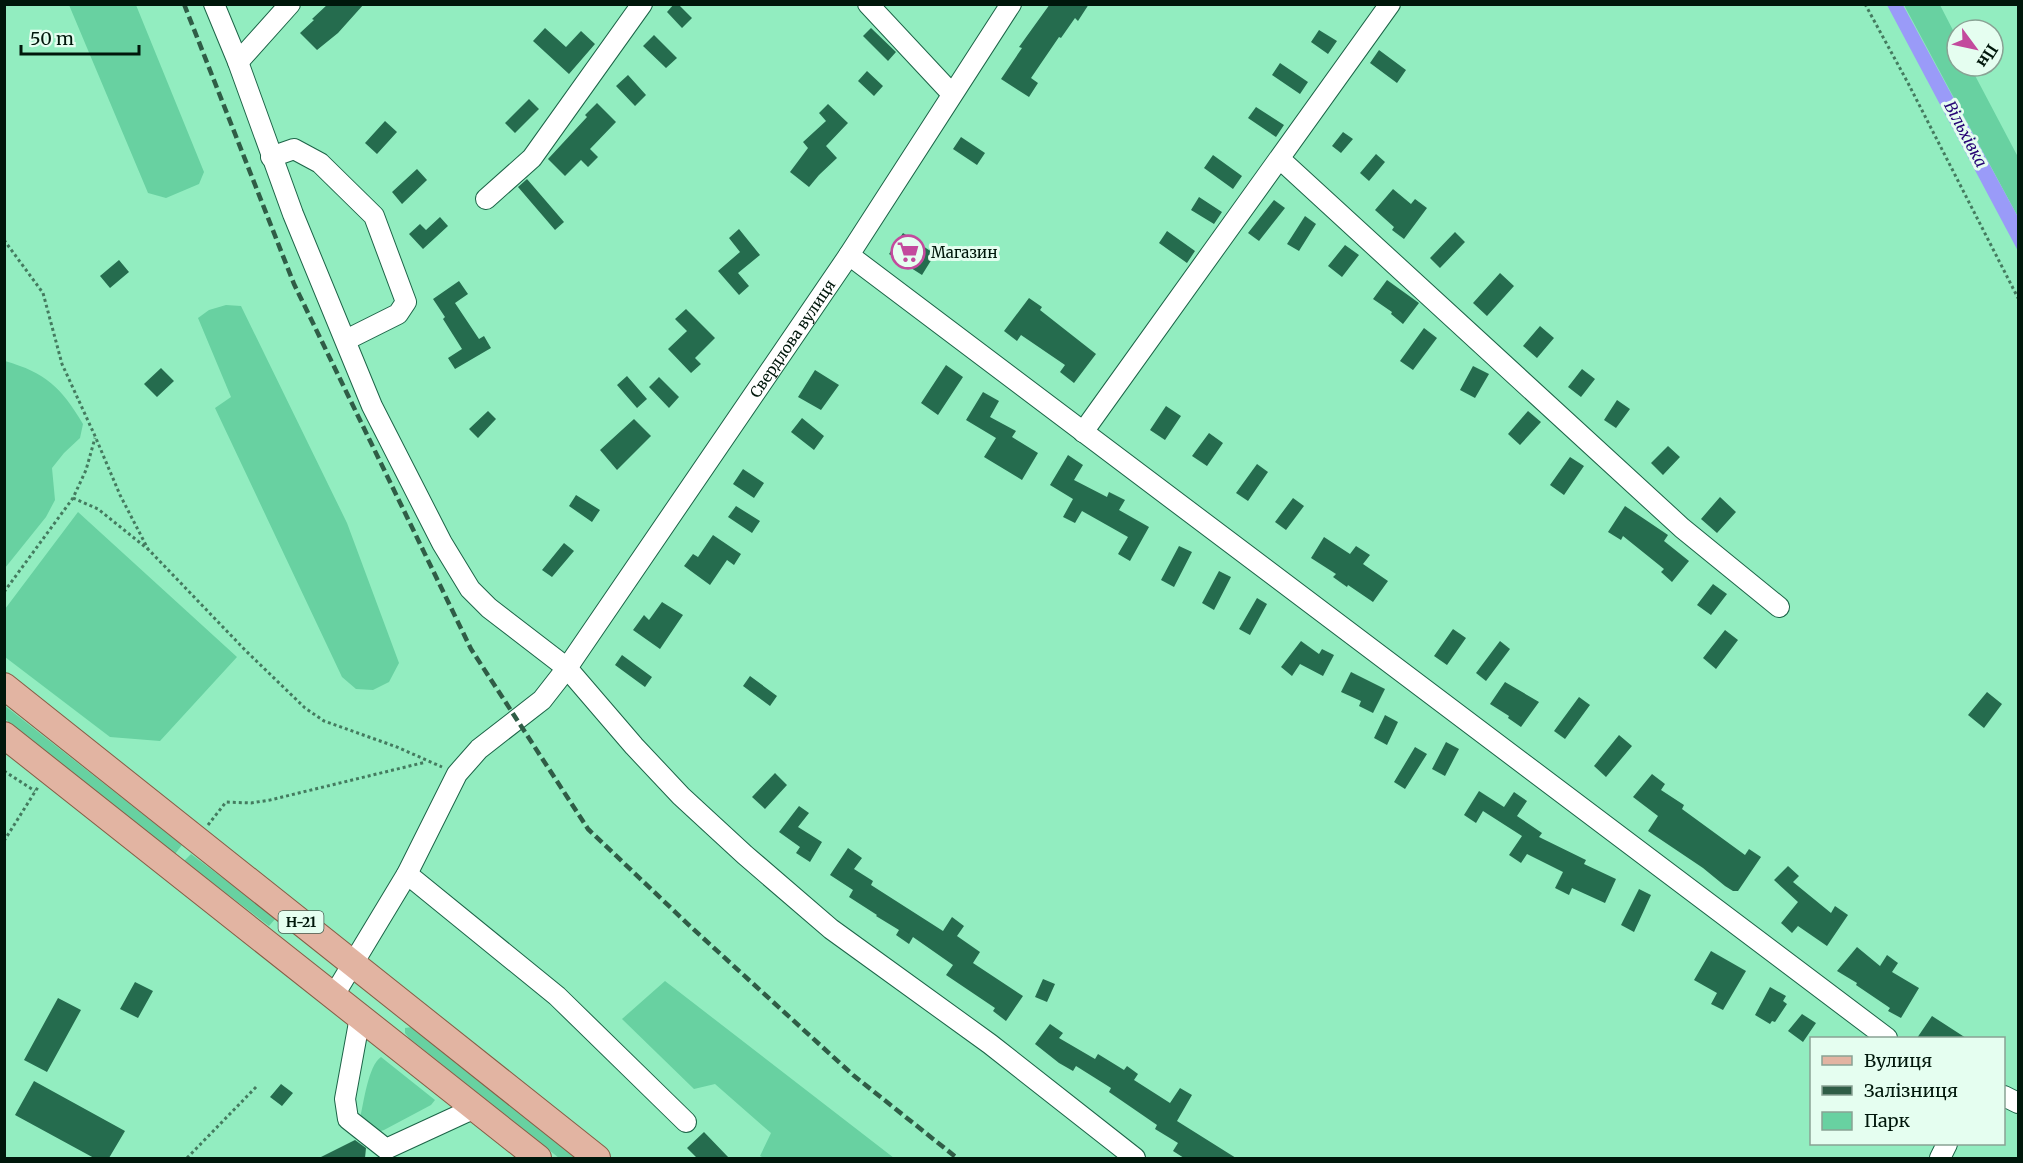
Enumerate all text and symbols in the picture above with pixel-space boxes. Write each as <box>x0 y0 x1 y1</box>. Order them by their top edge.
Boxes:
scale bar <box>21 18 140 56</box>
north arrow <box>1945 18 2005 78</box>
text: 50 m <box>30 27 74 50</box>
text: Пн <box>1973 41 2003 72</box>
water label: Вільхівка <box>1940 98 1992 170</box>
supermarket icon: Mагазин <box>890 234 926 270</box>
place label: Mагазин <box>931 243 997 262</box>
street label: Свердлова вулиця <box>745 276 839 401</box>
road number: Н-21 <box>278 911 324 933</box>
legend <box>1810 1037 2005 1145</box>
text: Вулиця <box>1864 1049 1932 1072</box>
text: Залізниця <box>1864 1079 1958 1102</box>
text: Парк <box>1864 1109 1910 1132</box>

